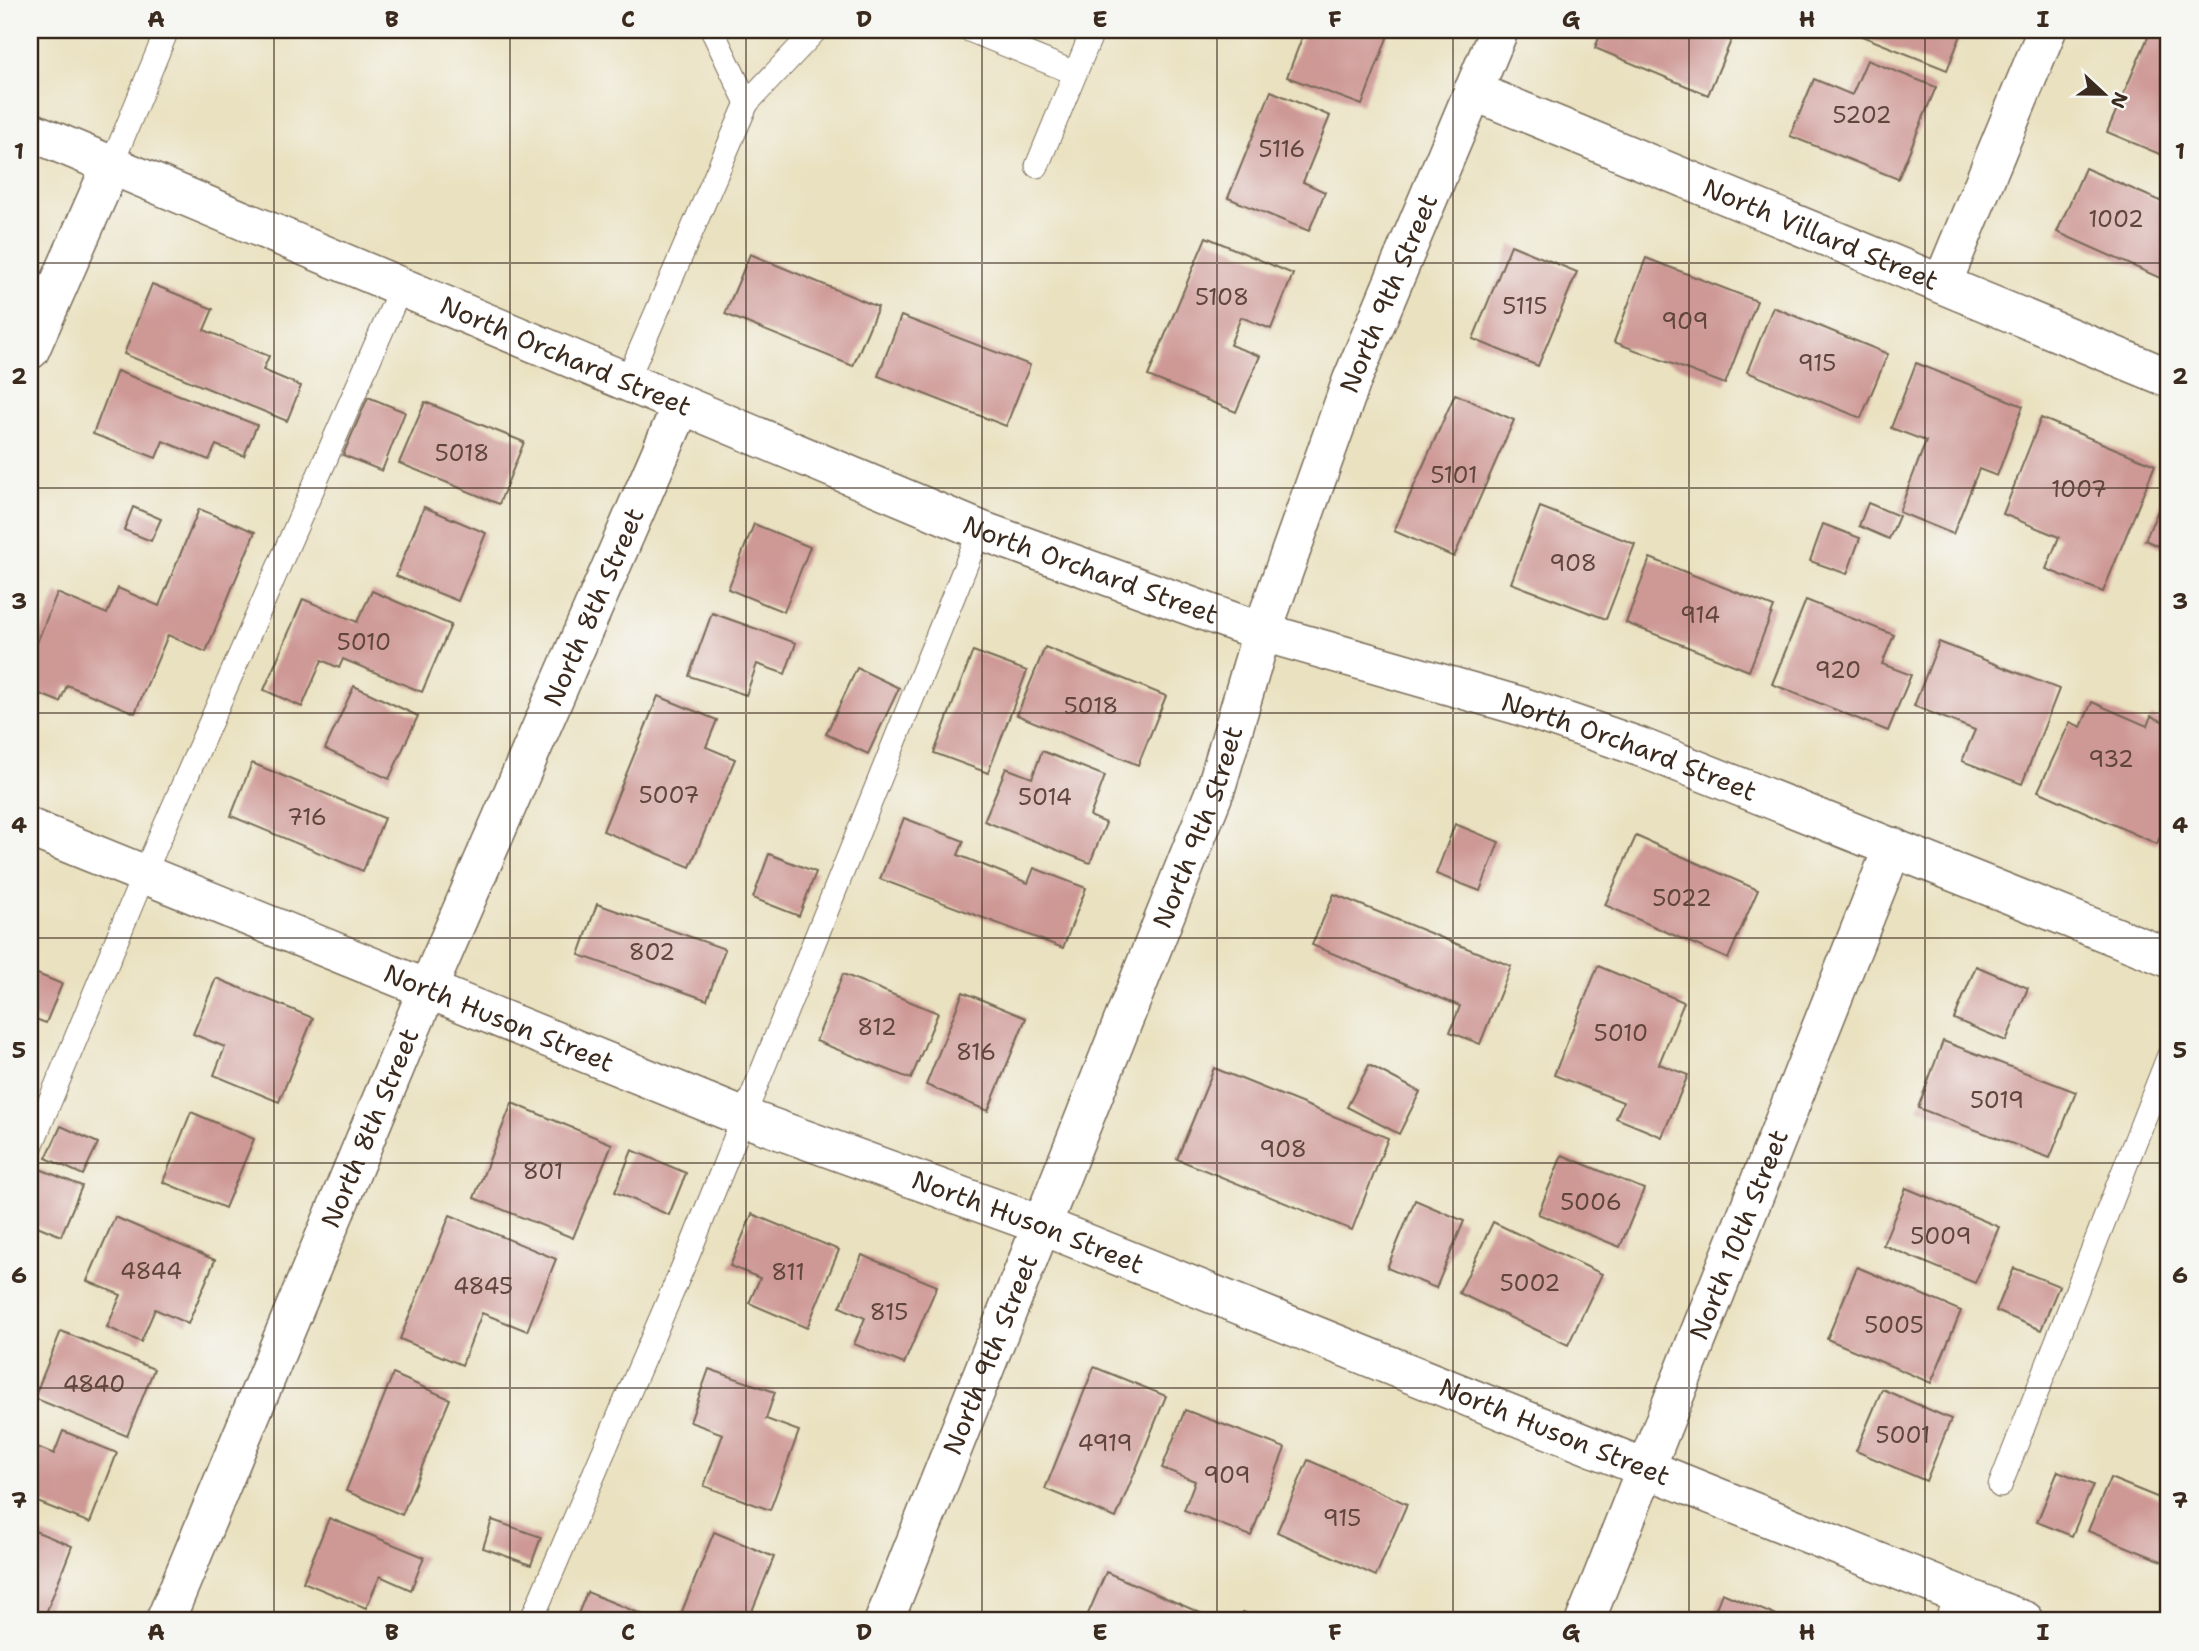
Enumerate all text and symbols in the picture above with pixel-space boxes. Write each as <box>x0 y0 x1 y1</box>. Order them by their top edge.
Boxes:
text: A <box>147 4 165 34</box>
text: B <box>385 4 399 34</box>
text: C <box>621 4 635 34</box>
text: D <box>856 4 872 34</box>
text: E <box>1092 4 1108 34</box>
text: F <box>1328 4 1342 34</box>
text: G <box>1562 4 1581 34</box>
text: H <box>1799 4 1815 34</box>
text: I <box>2037 4 2050 34</box>
north arrow <box>2070 60 2140 130</box>
text: N <box>2105 89 2134 112</box>
house number: 5202 <box>1832 100 1892 130</box>
house number: 5116 <box>1259 134 1305 164</box>
text: 1 <box>14 136 24 166</box>
text: 1 <box>2175 136 2185 166</box>
street label: North Villard Street <box>1698 170 1944 298</box>
street label: North 9th Street <box>1331 188 1445 397</box>
house number: 1002 <box>2088 204 2144 234</box>
house number: 5108 <box>1195 282 1249 312</box>
street label: North Orchard Street <box>435 287 697 424</box>
house number: 5115 <box>1502 291 1548 321</box>
house number: 909 <box>1661 306 1709 336</box>
house number: 915 <box>1798 348 1836 378</box>
text: 2 <box>11 361 27 391</box>
text: 2 <box>2172 361 2188 391</box>
house number: 5018 <box>435 438 489 468</box>
house number: 5101 <box>1430 460 1478 490</box>
house number: 1007 <box>2051 474 2107 504</box>
street label: North 8th Street <box>535 502 652 711</box>
street label: North Orchard Street <box>958 507 1223 632</box>
house number: 908 <box>1549 548 1597 578</box>
text: 3 <box>11 586 27 616</box>
text: 3 <box>2172 586 2188 616</box>
house number: 914 <box>1680 600 1720 630</box>
house number: 5010 <box>337 627 391 657</box>
house number: 920 <box>1815 655 1861 685</box>
street label: North Orchard Street <box>1498 683 1762 809</box>
house number: 5018 <box>1064 691 1118 721</box>
street label: North 9th Street <box>1144 722 1250 933</box>
house number: 932 <box>2088 744 2134 774</box>
house number: 5007 <box>639 780 699 810</box>
house number: 5014 <box>1018 782 1072 812</box>
house number: 716 <box>287 802 327 832</box>
text: 4 <box>11 810 27 840</box>
text: 4 <box>2172 810 2188 840</box>
house number: 5022 <box>1652 883 1712 913</box>
house number: 802 <box>629 937 675 967</box>
street label: North Huson Street <box>379 955 620 1080</box>
house number: 812 <box>857 1012 897 1042</box>
house number: 5010 <box>1594 1018 1648 1048</box>
street label: North 8th Street <box>312 1023 426 1233</box>
text: 5 <box>12 1035 26 1065</box>
text: 5 <box>2173 1035 2187 1065</box>
house number: 816 <box>956 1037 996 1067</box>
house number: 5019 <box>1970 1085 2024 1115</box>
street label: North 10th Street <box>1681 1124 1796 1345</box>
house number: 908 <box>1259 1134 1307 1164</box>
house number: 801 <box>523 1156 563 1186</box>
street label: North Huson Street <box>907 1162 1149 1282</box>
house number: 5006 <box>1560 1187 1622 1217</box>
house number: 5009 <box>1910 1221 1972 1251</box>
street label: North 9th Street <box>934 1249 1045 1460</box>
house number: 4844 <box>120 1256 182 1286</box>
house number: 811 <box>771 1257 805 1287</box>
text: 6 <box>11 1260 27 1290</box>
text: 6 <box>2172 1260 2188 1290</box>
house number: 5002 <box>1500 1268 1560 1298</box>
house number: 4845 <box>453 1271 513 1301</box>
house number: 815 <box>870 1297 908 1327</box>
house number: 5005 <box>1864 1310 1924 1340</box>
house number: 4840 <box>63 1369 125 1399</box>
street label: North Huson Street <box>1434 1369 1675 1493</box>
house number: 5001 <box>1876 1420 1930 1450</box>
house number: 4919 <box>1077 1428 1133 1458</box>
house number: 909 <box>1203 1460 1251 1490</box>
text: 7 <box>11 1485 27 1515</box>
text: 7 <box>2172 1485 2188 1515</box>
house number: 915 <box>1323 1503 1361 1533</box>
text: A <box>147 1617 165 1647</box>
text: B <box>385 1617 399 1647</box>
text: C <box>621 1617 635 1647</box>
text: D <box>856 1617 872 1647</box>
text: E <box>1092 1617 1108 1647</box>
text: F <box>1328 1617 1342 1647</box>
text: G <box>1562 1617 1581 1647</box>
text: H <box>1799 1617 1815 1647</box>
text: I <box>2037 1617 2050 1647</box>

